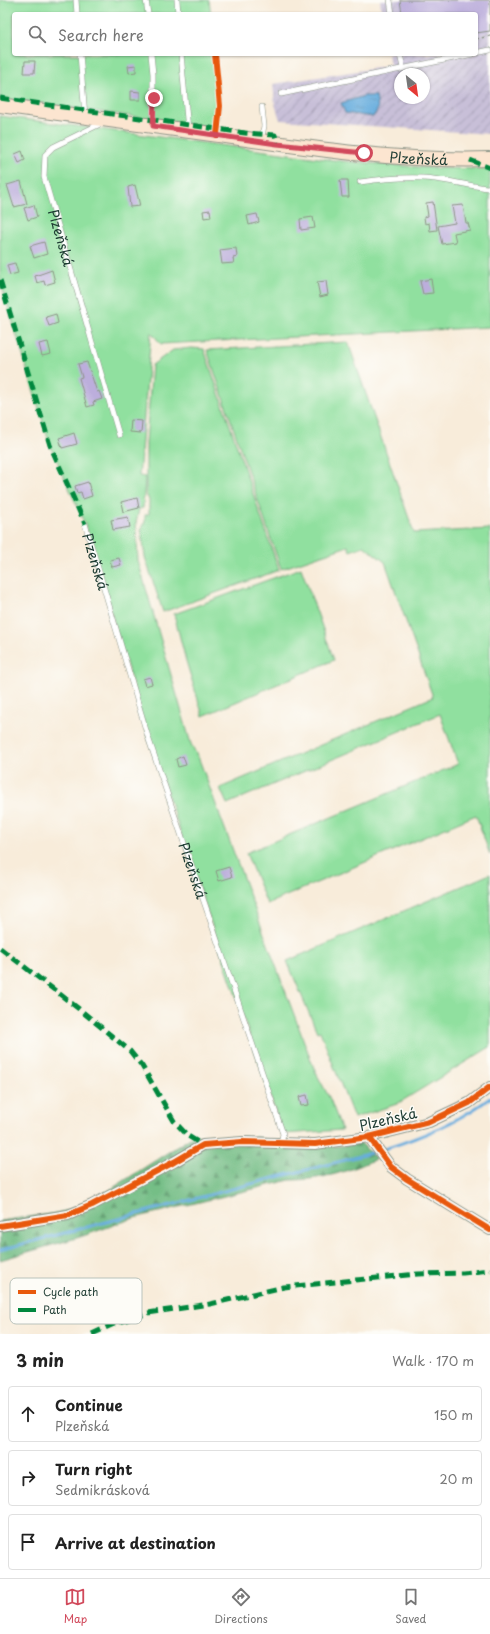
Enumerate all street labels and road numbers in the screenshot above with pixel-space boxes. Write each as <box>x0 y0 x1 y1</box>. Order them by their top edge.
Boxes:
street label: Plzeňská <box>389 146 448 170</box>
street label: Plzeňská <box>43 207 80 269</box>
street label: Plzeňská <box>78 530 115 593</box>
street label: Plzeňská <box>174 839 213 902</box>
street label: Plzeňská <box>357 1102 419 1136</box>

